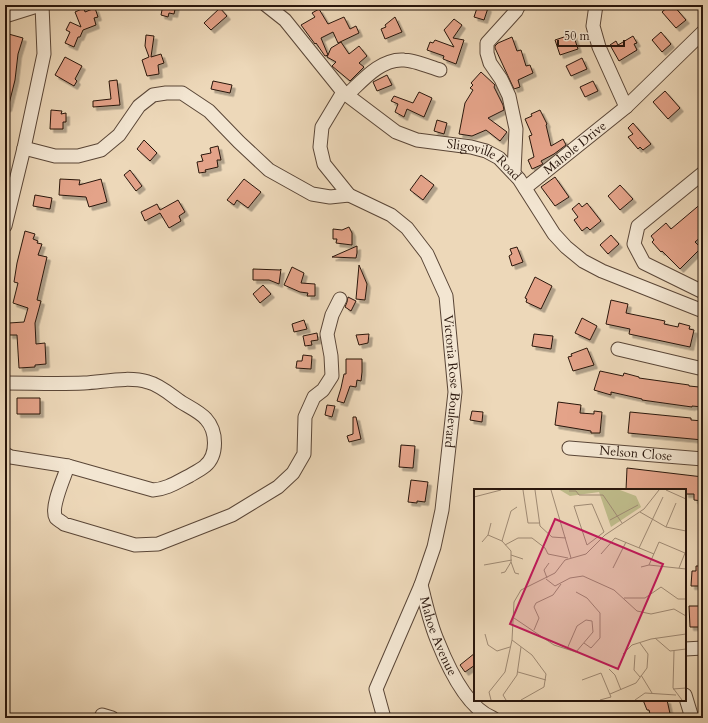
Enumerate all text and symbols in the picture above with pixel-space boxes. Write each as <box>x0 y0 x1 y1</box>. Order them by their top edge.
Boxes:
scale bar <box>558 22 624 48</box>
text: 50 m <box>564 28 591 44</box>
street label: Mahole Drive <box>540 117 610 179</box>
street label: Sligoville Road <box>446 135 525 185</box>
street label: Victoria Rose Boulevard <box>439 314 464 449</box>
street label: Nelson Close <box>599 442 673 465</box>
inset map <box>474 489 686 701</box>
street label: Mahoe Avenue <box>415 595 461 679</box>

